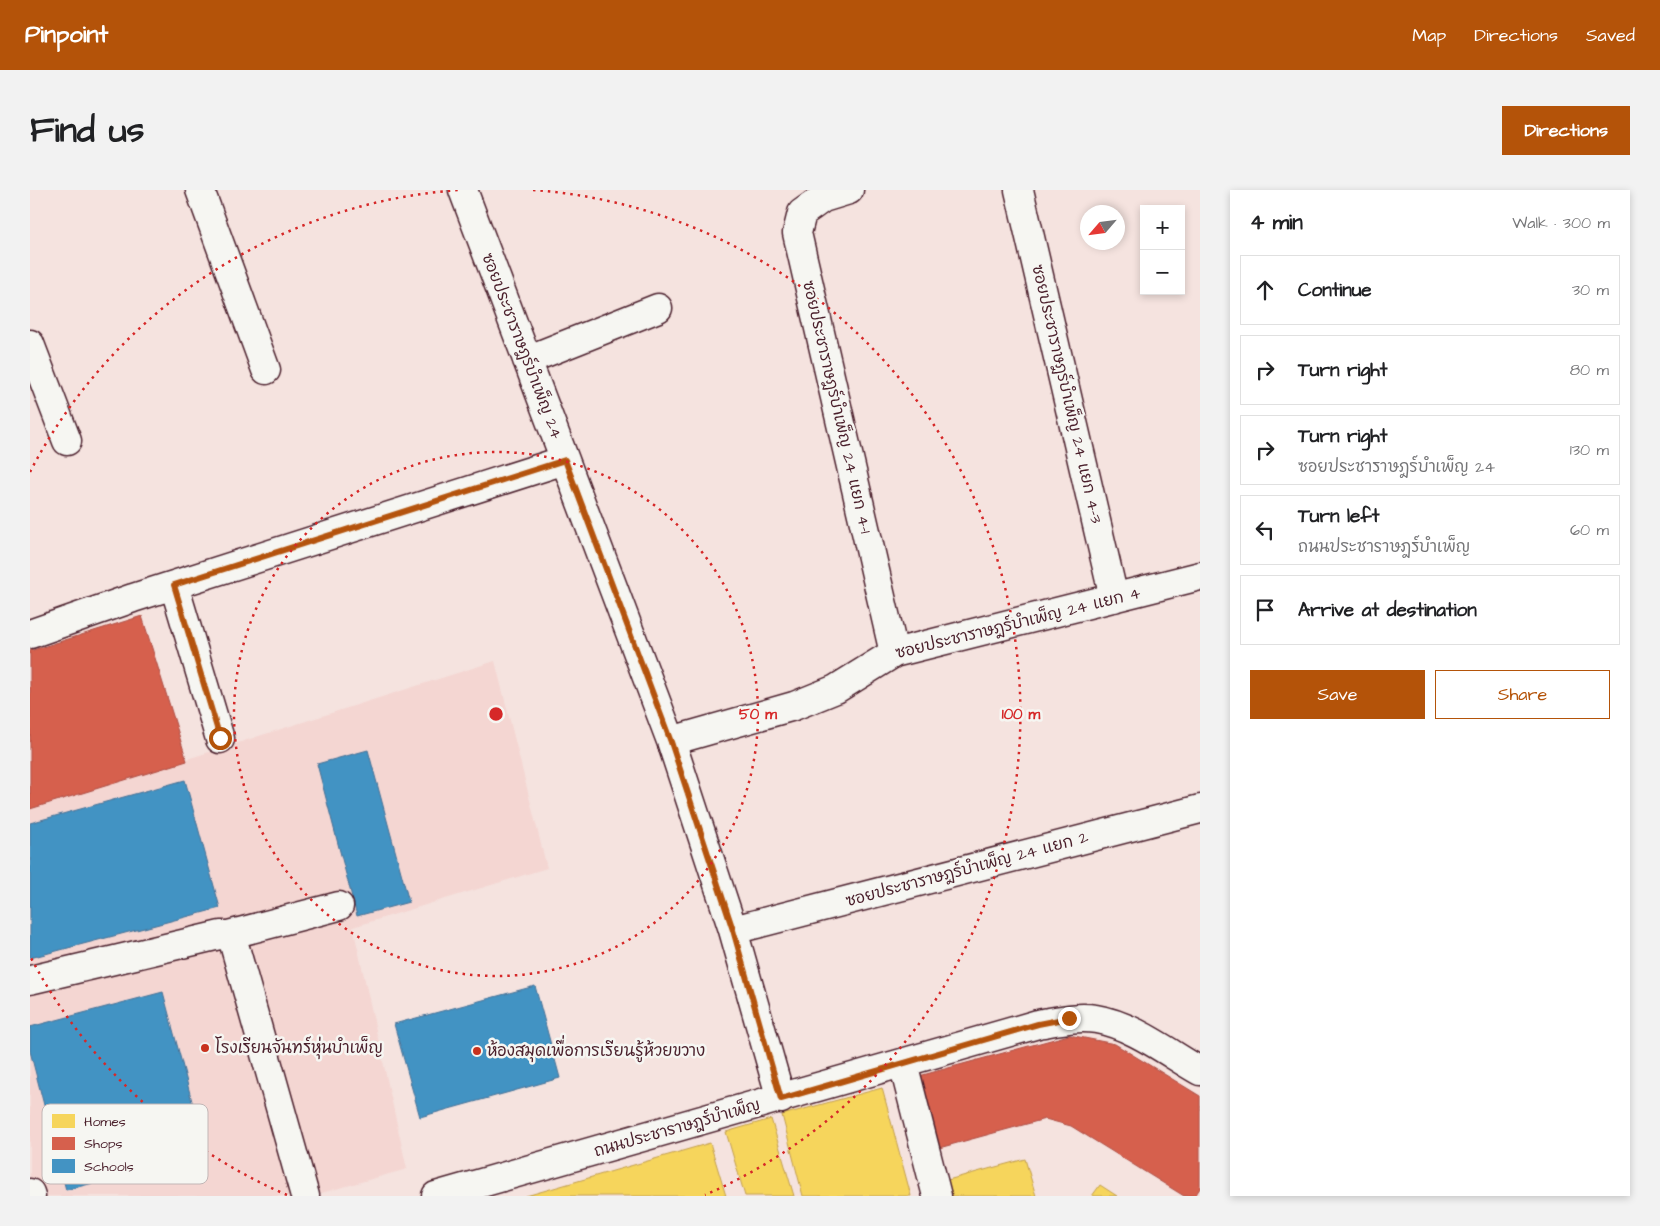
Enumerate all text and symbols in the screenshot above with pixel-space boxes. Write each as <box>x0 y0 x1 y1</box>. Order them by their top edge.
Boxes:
text: Pinpoint <box>25 18 108 52</box>
text: Map <box>1412 23 1446 48</box>
text: Directions <box>1474 23 1558 48</box>
text: Saved <box>1586 23 1635 48</box>
text: Find us <box>30 106 144 155</box>
button: Directions <box>1502 106 1630 155</box>
north arrow <box>1080 205 1125 250</box>
map controls <box>1140 205 1185 295</box>
button: + <box>1140 205 1185 250</box>
text: 4 min <box>1250 208 1303 237</box>
text: Walk · 300 m <box>1512 212 1610 234</box>
street label: ซอยประชาราษฎร์บำเพ็ญ 24 <box>476 250 569 442</box>
button: − <box>1140 250 1185 295</box>
street label: ซอยประชาราษฎร์บำเพ็ญ 24 แยก 4-3 <box>1026 262 1108 526</box>
icon: ahead <box>1251 276 1279 304</box>
text: Continue <box>1298 277 1372 304</box>
street label: ซอยประชาราษฎร์บำเพ็ญ 24 แยก 4-1 <box>797 278 878 536</box>
text: 30 m <box>1572 279 1609 301</box>
icon: right <box>1251 356 1279 384</box>
text: Turn right <box>1298 357 1387 384</box>
text: 80 m <box>1570 359 1609 381</box>
text: Turn right <box>1298 423 1387 450</box>
icon: right <box>1251 436 1279 464</box>
text: 130 m <box>1570 439 1609 461</box>
text: ซอยประชาราษฎร์บำเพ็ญ 24 <box>1298 456 1495 478</box>
text: Turn left <box>1298 503 1379 530</box>
icon: left <box>1251 516 1279 544</box>
text: 60 m <box>1570 519 1609 541</box>
text: ถนนประชาราษฎร์บำเพ็ญ <box>1298 536 1470 558</box>
street label: ซอยประชาราษฎร์บำเพ็ญ 24 แยก 4 <box>893 581 1143 664</box>
icon: arrive <box>1251 596 1279 624</box>
text: Arrive at destination <box>1298 597 1477 624</box>
button: Save <box>1250 670 1425 719</box>
button: Share <box>1435 670 1610 719</box>
text: 50 m <box>739 704 777 725</box>
text: 100 m <box>1002 704 1041 725</box>
centre of rings <box>487 705 505 723</box>
route start <box>209 727 232 750</box>
street label: ซอยประชาราษฎร์บำเพ็ญ 24 แยก 2 <box>843 825 1091 912</box>
route end <box>1058 1007 1081 1030</box>
place label: ห้องสมุดเพื่อการเรียนรู้ห้วยขวาง <box>487 1035 705 1063</box>
place label: โรงเรียนจันทร์หุ่นบำเพ็ญ <box>215 1036 383 1060</box>
marker: โรงเรียนจันทร์หุ่นบำเพ็ญ <box>199 1042 211 1054</box>
marker: ห้องสมุดเพื่อการเรียนรู้ห้วยขวาง <box>471 1045 483 1057</box>
street label: ถนนประชาราษฎร์บำเพ็ญ <box>591 1093 763 1162</box>
legend <box>42 1104 208 1184</box>
text: Homes <box>84 1112 126 1132</box>
text: Shops <box>84 1134 123 1154</box>
text: Schools <box>84 1157 134 1177</box>

